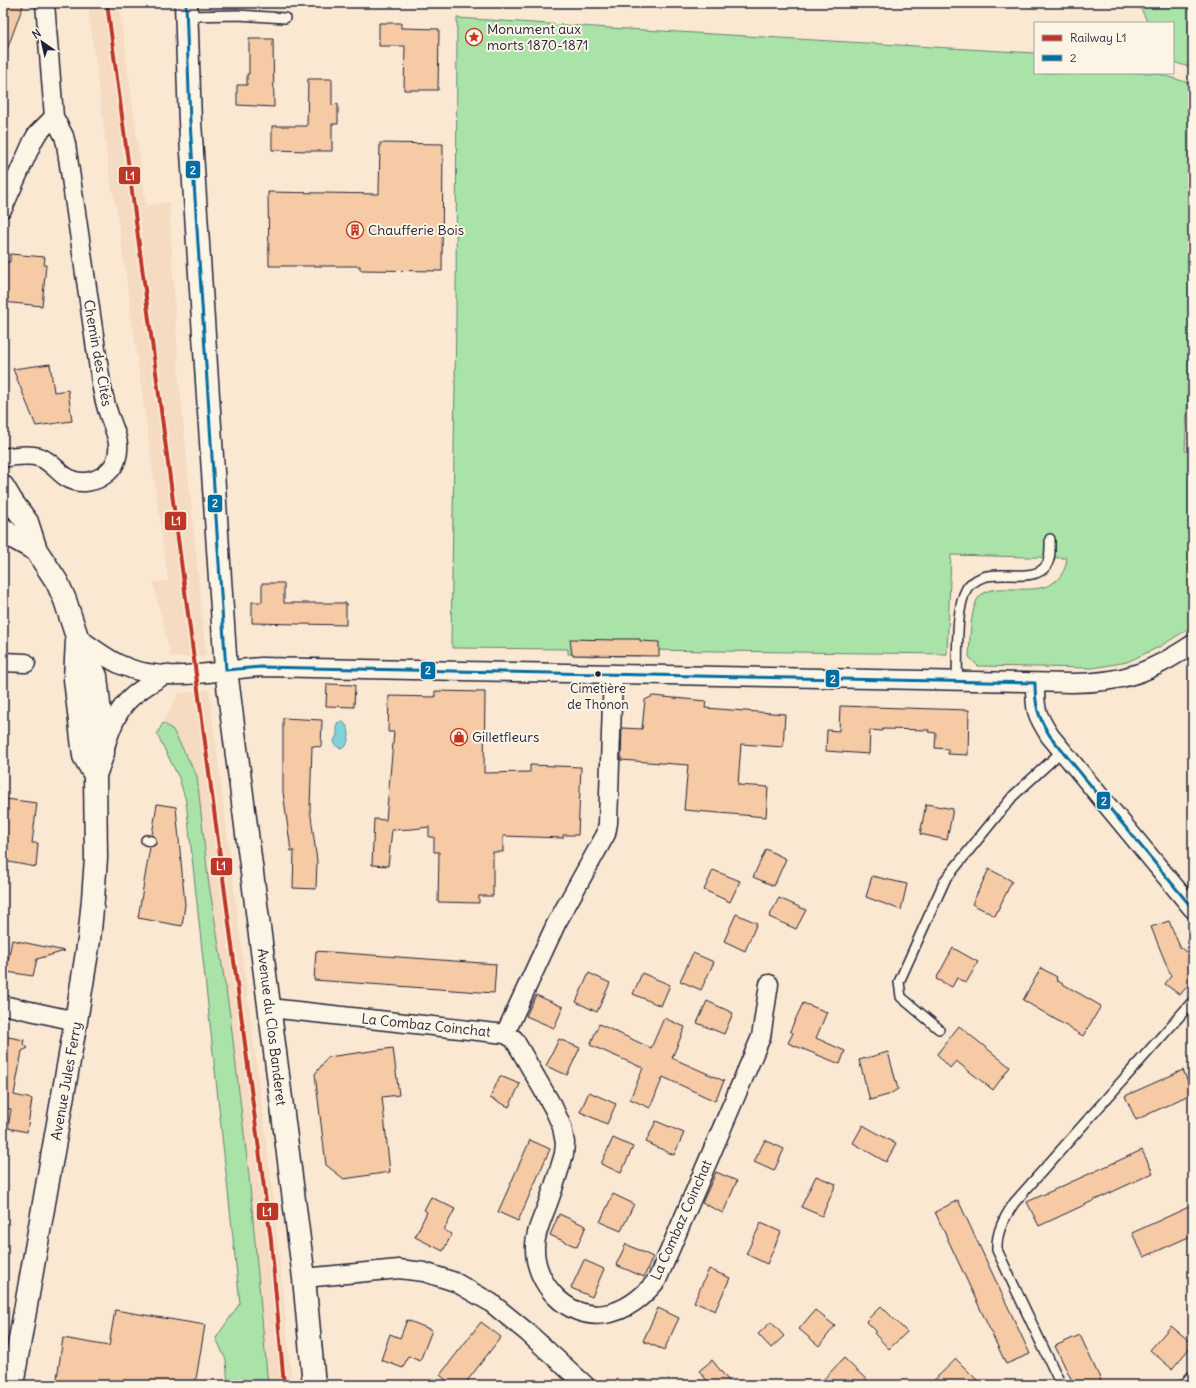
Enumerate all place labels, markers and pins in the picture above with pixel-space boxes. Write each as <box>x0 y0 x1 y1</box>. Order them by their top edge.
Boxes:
place label: Monument aux morts 1870-1871 <box>487 20 588 54</box>
place icon: Monument aux morts 1870-1871 <box>464 27 484 47</box>
building icon: Chaufferie Bois <box>345 220 365 240</box>
place label: Chaufferie Bois <box>368 221 464 239</box>
marker: Cimetière de Thonon <box>593 669 603 679</box>
place label: Cimetière de Thonon <box>567 680 629 713</box>
shop icon: Gilletfleurs <box>449 727 469 747</box>
place label: Gilletfleurs <box>472 728 539 746</box>

